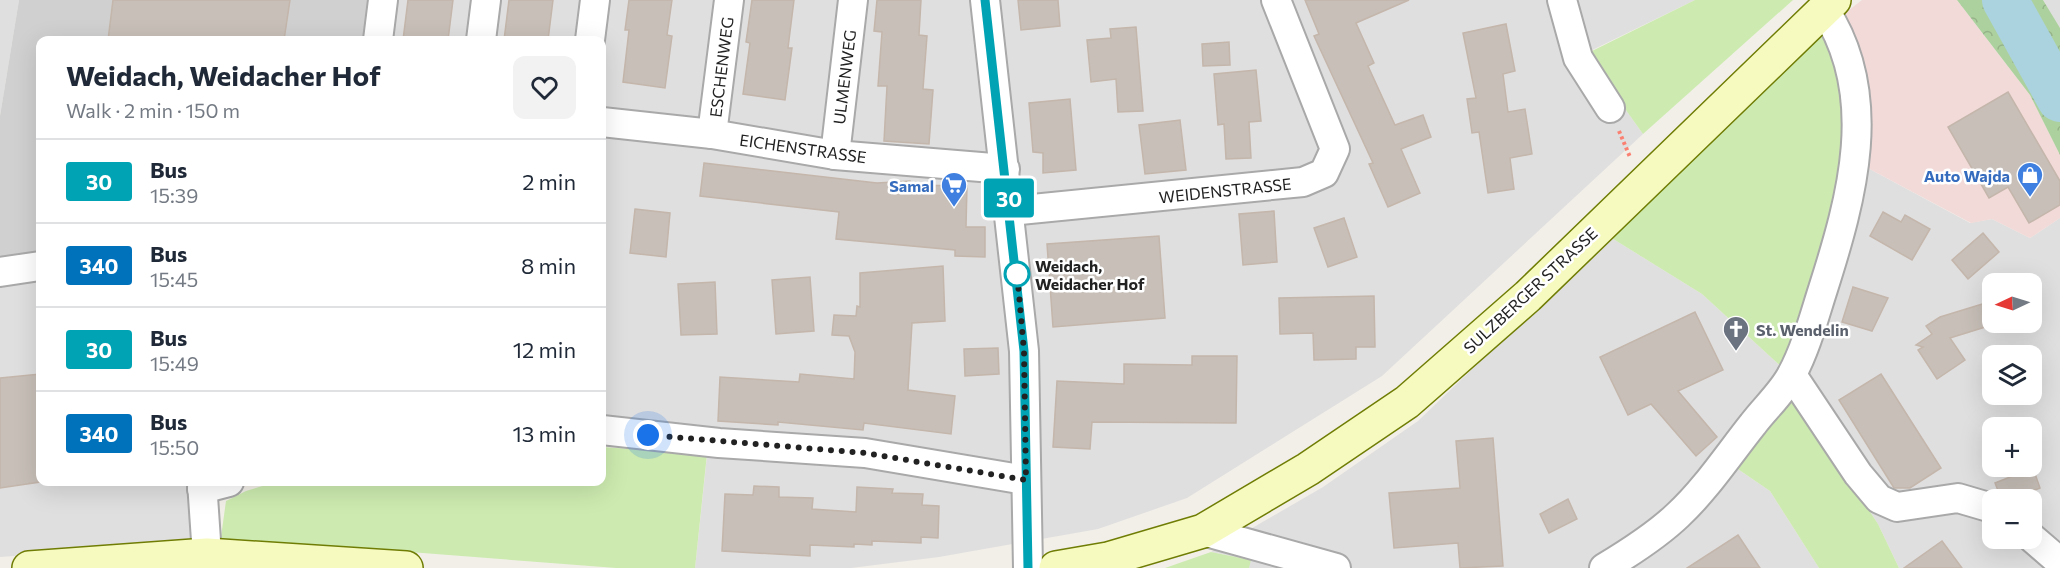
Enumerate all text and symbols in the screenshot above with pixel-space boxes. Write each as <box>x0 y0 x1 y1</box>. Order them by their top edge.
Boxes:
street label: ESCHENWEG <box>705 16 737 118</box>
street label: ULMENWEG <box>829 29 859 125</box>
button: heart <box>513 56 576 119</box>
text: Weidach, Weidacher Hof <box>66 58 381 92</box>
text: Walk · 2 min · 150 m <box>66 98 240 122</box>
street label: EICHENSTRASSE <box>738 130 868 166</box>
text: Bus <box>150 156 187 183</box>
shop icon: Auto Wajda <box>2015 160 2045 198</box>
place label: Auto Wajda <box>1924 166 2010 185</box>
text: 2 min <box>522 168 576 195</box>
text: 30 <box>86 169 112 194</box>
supermarket icon: Samal <box>939 170 969 208</box>
street label: WEIDENSTRASSE <box>1158 174 1292 206</box>
place label: Samal <box>889 176 934 195</box>
line badge: 30 <box>982 178 1036 218</box>
text: 15:39 <box>150 183 198 207</box>
text: 30 <box>996 186 1022 211</box>
street label: SULZBERGER STRASSE <box>1459 223 1601 357</box>
text: Bus <box>150 240 187 267</box>
text: 8 min <box>521 252 576 279</box>
text: 340 <box>79 253 119 278</box>
place label: Weidach, Weidacher Hof <box>1035 256 1145 293</box>
marker: Weidach, Weidacher Hof <box>1004 261 1030 287</box>
text: 15:45 <box>150 267 198 291</box>
north arrow <box>1982 273 2042 333</box>
map controls <box>1982 273 2042 549</box>
church icon: St. Wendelin <box>1721 314 1751 352</box>
place label: St. Wendelin <box>1756 320 1849 339</box>
text: Bus <box>150 324 187 351</box>
text: 12 min <box>513 336 576 363</box>
text: 30 <box>86 337 112 362</box>
button: layers <box>1982 345 2042 405</box>
text: 15:49 <box>150 351 199 375</box>
text: Bus <box>150 408 187 435</box>
button: + <box>1982 417 2042 477</box>
text: 13 min <box>512 420 576 447</box>
your location <box>633 420 663 450</box>
text: 340 <box>79 421 119 446</box>
text: 15:50 <box>150 435 199 459</box>
button: − <box>1982 489 2042 549</box>

